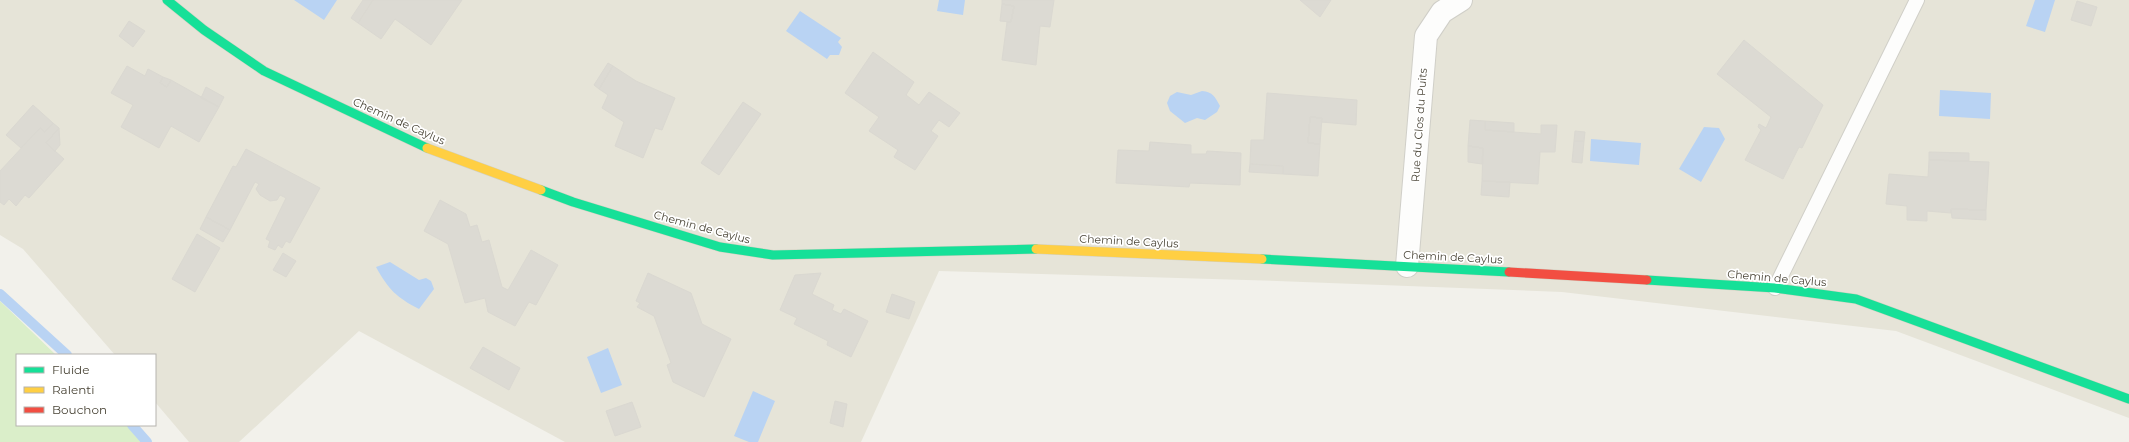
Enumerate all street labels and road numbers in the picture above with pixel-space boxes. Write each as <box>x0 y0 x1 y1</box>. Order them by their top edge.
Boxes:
street label: Rue du Clos du Puits <box>1408 67 1430 182</box>
street label: Chemin de Caylus <box>351 94 448 148</box>
street label: Chemin de Caylus <box>652 207 752 247</box>
street label: Chemin de Caylus <box>1079 231 1180 251</box>
street label: Chemin de Caylus <box>1403 247 1504 267</box>
street label: Chemin de Caylus <box>1727 267 1828 289</box>

